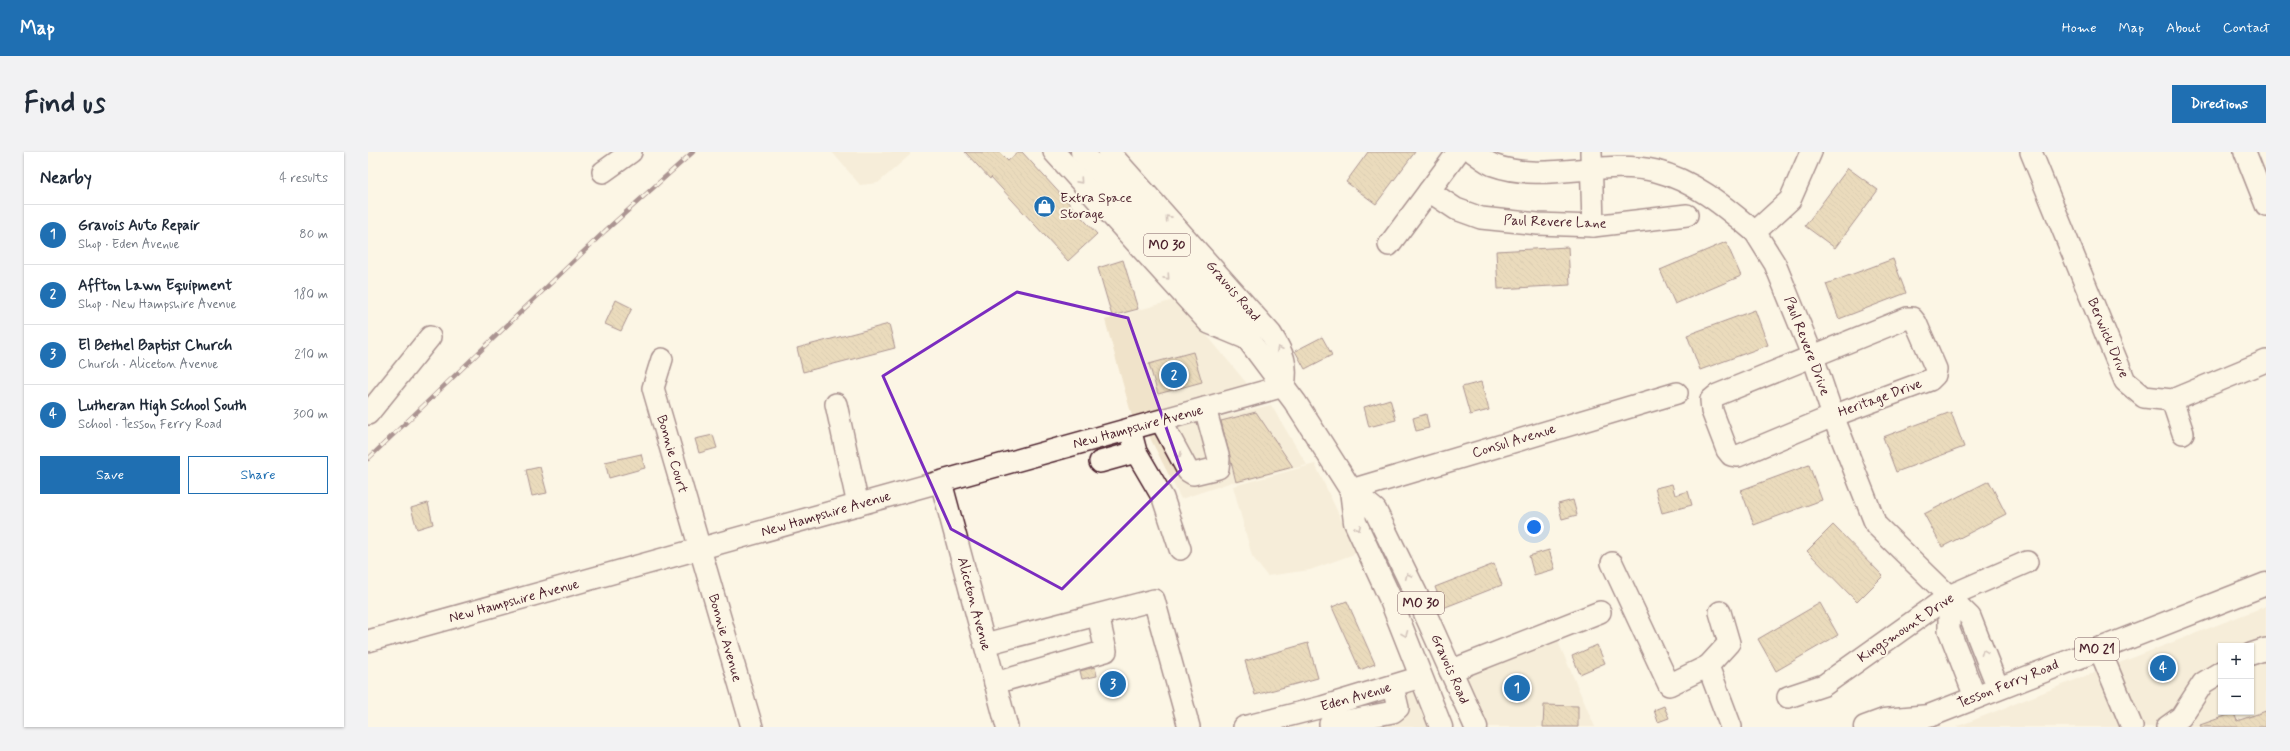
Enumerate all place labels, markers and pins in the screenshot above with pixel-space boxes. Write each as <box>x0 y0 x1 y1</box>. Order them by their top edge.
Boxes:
place label: Extra Space Storage <box>1060 189 1132 223</box>
shop icon: Extra Space Storage <box>1032 193 1058 219</box>
pin: 2 <box>1161 360 1187 390</box>
pin: 4 <box>2150 653 2176 683</box>
pin: 3 <box>1100 669 1126 699</box>
pin: 1 <box>1504 673 1530 703</box>

